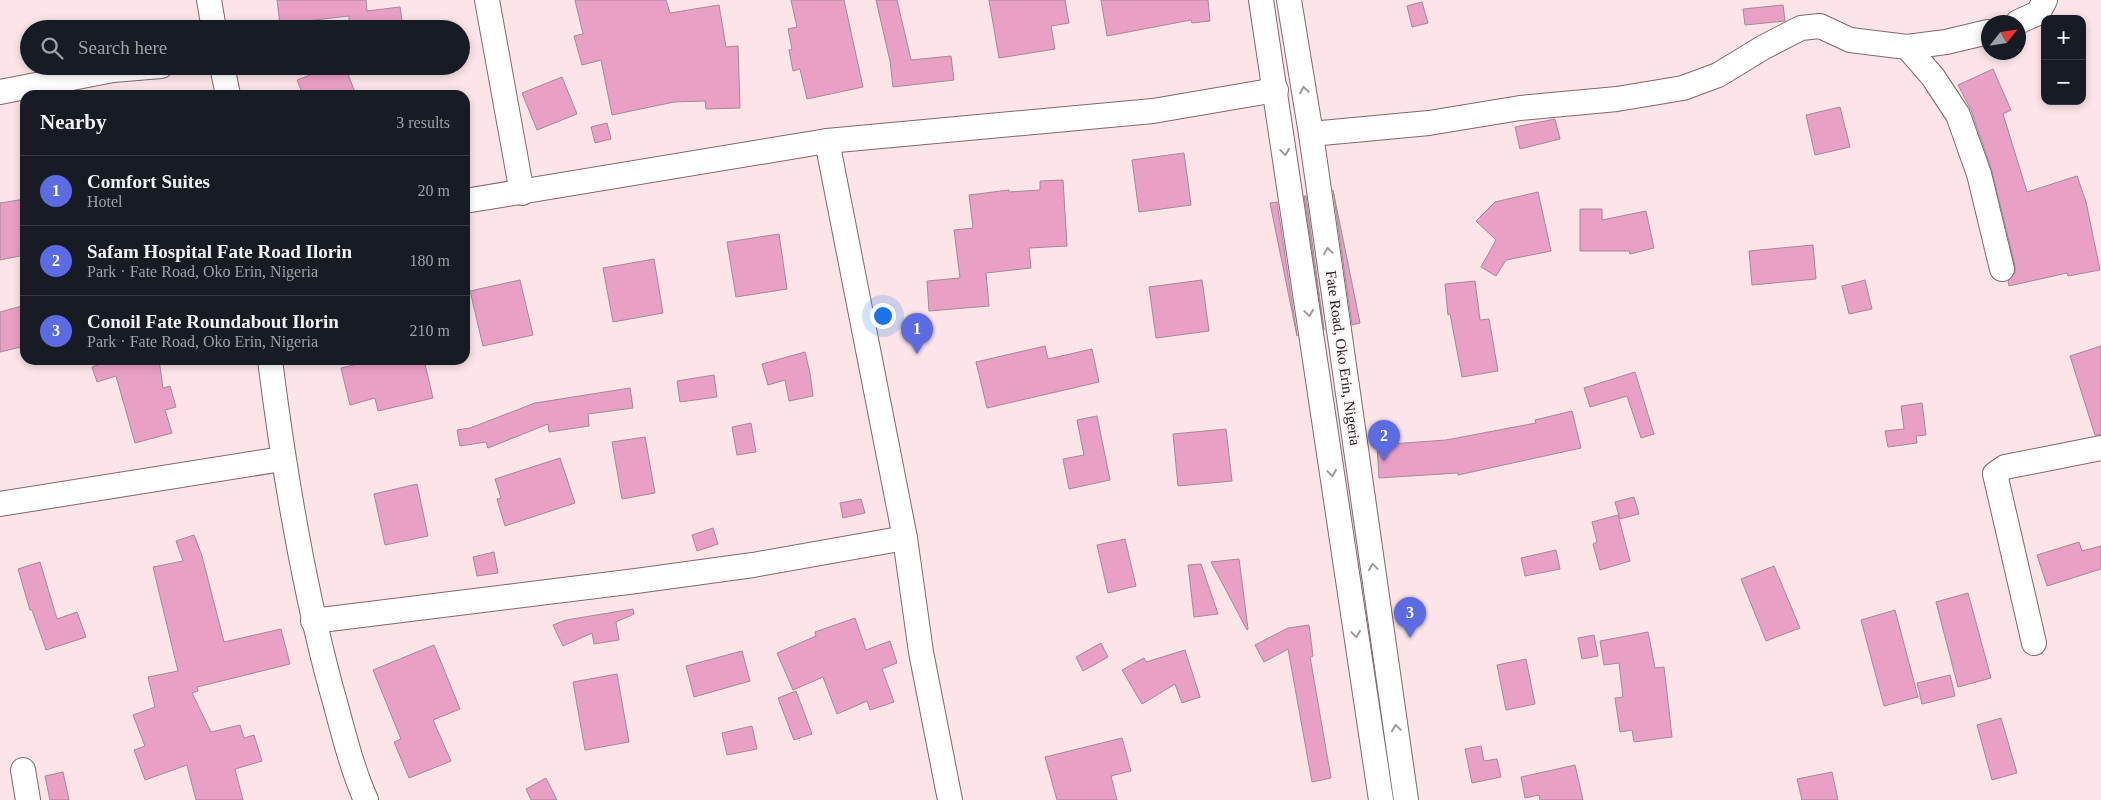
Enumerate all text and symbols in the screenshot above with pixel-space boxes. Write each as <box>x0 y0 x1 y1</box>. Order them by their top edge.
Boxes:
north arrow <box>1981 15 2026 60</box>
map controls <box>2041 15 2086 105</box>
button: + <box>2041 15 2086 60</box>
search box <box>20 20 470 75</box>
icon: search <box>38 34 66 62</box>
text: Search here <box>78 37 167 58</box>
button: − <box>2041 60 2086 105</box>
one-way arrow <box>1299 85 1310 93</box>
text: Nearby <box>40 110 107 134</box>
text: 3 results <box>396 114 450 131</box>
one-way arrow <box>1279 148 1290 156</box>
text: Comfort Suites <box>87 171 210 192</box>
text: 1 <box>52 182 60 199</box>
text: 20 m <box>418 182 450 199</box>
text: Hotel <box>87 193 123 210</box>
text: Safam Hospital Fate Road Ilorin <box>87 241 352 262</box>
one-way arrow <box>1323 246 1333 255</box>
text: 2 <box>52 252 60 269</box>
text: 180 m <box>410 252 450 269</box>
text: Park · Fate Road, Oko Erin, Nigeria <box>87 263 318 280</box>
street label: Fate Road, Oko Erin, Nigeria <box>1323 269 1363 447</box>
your location <box>870 303 896 329</box>
one-way arrow <box>1303 308 1313 317</box>
text: Conoil Fate Roundabout Ilorin <box>87 311 339 332</box>
pin: 1 <box>901 313 933 354</box>
text: 3 <box>52 322 60 339</box>
text: 210 m <box>410 322 450 339</box>
text: Park · Fate Road, Oko Erin, Nigeria <box>87 333 318 350</box>
pin: 2 <box>1368 420 1400 461</box>
one-way arrow <box>1326 470 1337 478</box>
one-way arrow <box>1368 563 1378 572</box>
pin: 3 <box>1394 597 1426 638</box>
one-way arrow <box>1350 630 1360 639</box>
one-way arrow <box>1391 724 1401 733</box>

